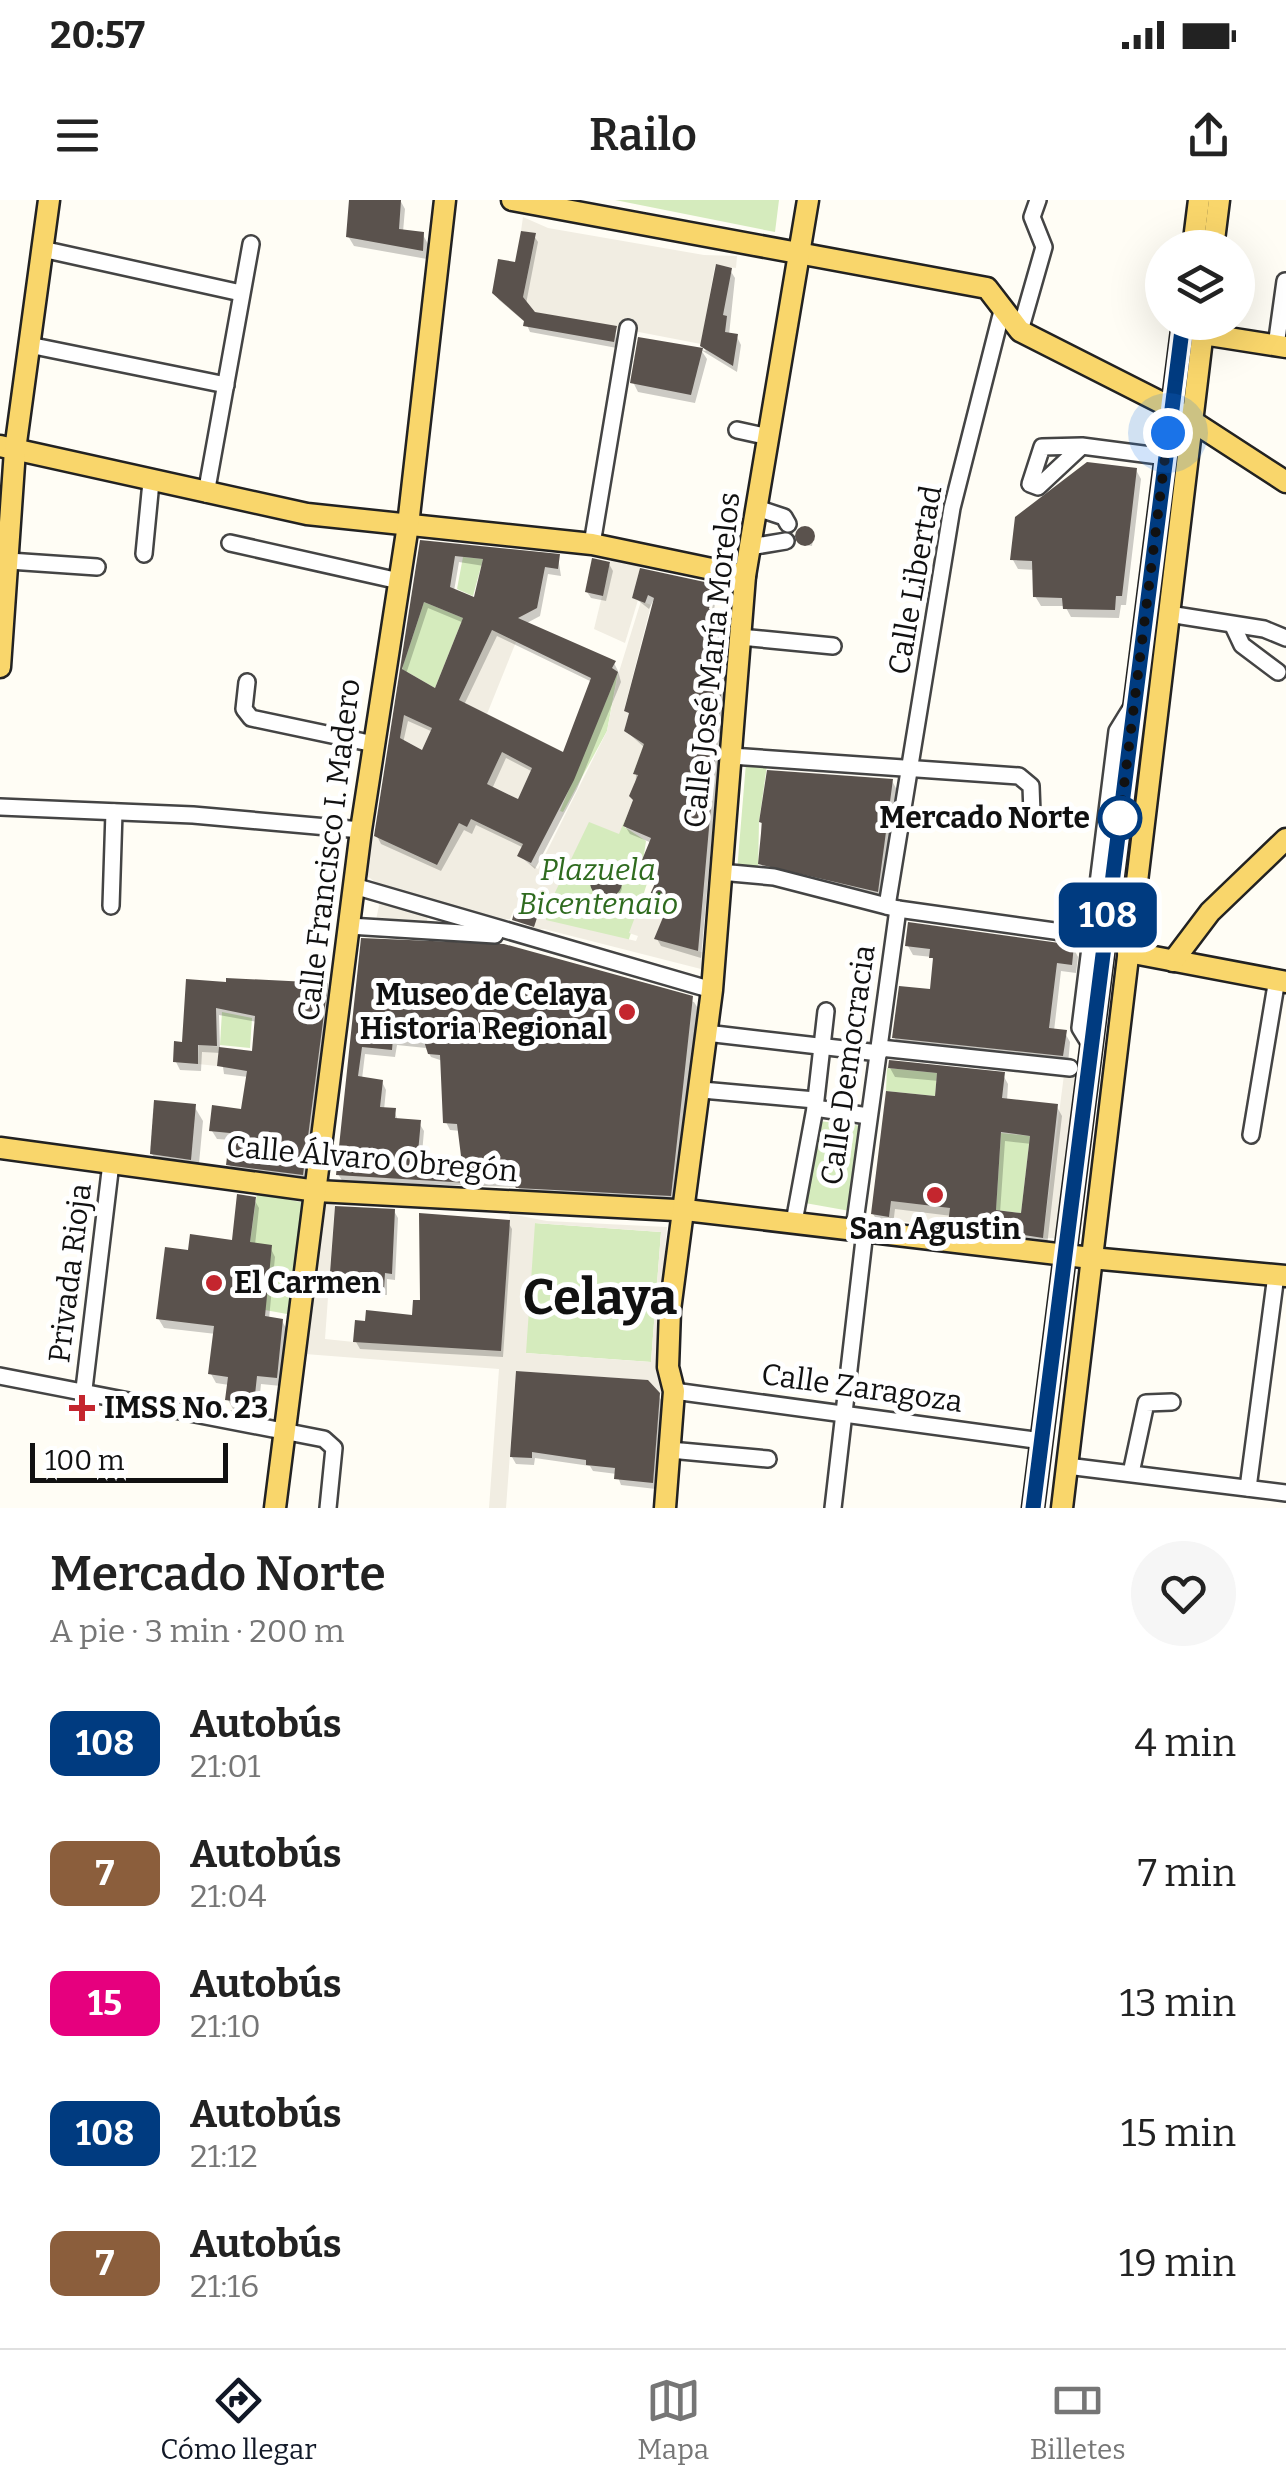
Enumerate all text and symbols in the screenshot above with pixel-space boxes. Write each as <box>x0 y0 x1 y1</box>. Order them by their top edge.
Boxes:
text: 20:57 <box>50 12 145 58</box>
icon: menu <box>50 108 105 163</box>
text: Railo <box>589 108 697 162</box>
icon: share <box>1181 108 1236 163</box>
map controls <box>1145 230 1255 340</box>
button: layers <box>1145 230 1255 340</box>
your location <box>1143 408 1193 458</box>
street label: Calle Libertad <box>881 482 949 678</box>
street label: Calle José María Morelos <box>676 490 748 830</box>
street label: Calle Francisco I. Madero <box>290 677 368 1023</box>
marker: Mercado Norte <box>1099 797 1141 839</box>
place label: Mercado Norte <box>879 800 1090 836</box>
park label: Plazuela Bicentenaio <box>518 852 678 922</box>
line badge: 108 <box>1050 882 1166 948</box>
text: 108 <box>1079 894 1137 936</box>
street label: Calle Democracia <box>813 943 883 1187</box>
place label: Museo de Celaya Historia Regional <box>360 977 607 1047</box>
marker: Museo de Celaya Historia Regional <box>616 1001 638 1023</box>
street label: Calle Álvaro Obregón <box>225 1128 519 1190</box>
street label: Privada Rioja <box>41 1181 99 1365</box>
marker: San Agustin <box>924 1184 946 1206</box>
place label: San Agustin <box>849 1211 1021 1247</box>
place label: El Carmen <box>234 1265 381 1301</box>
district label: Celaya <box>523 1267 677 1327</box>
marker: El Carmen <box>203 1272 225 1294</box>
street label: Calle Zaragoza <box>759 1356 965 1420</box>
place label: IMSS No. 23 <box>104 1390 268 1426</box>
marker: IMSS No. 23 <box>69 1395 95 1421</box>
scale bar <box>30 1438 228 1482</box>
text: 100 m <box>45 1444 125 1477</box>
button: heart <box>1131 1541 1236 1646</box>
text: Mercado Norte <box>50 1545 386 1603</box>
text: A pie · 3 min · 200 m <box>50 1612 345 1650</box>
text: Autobús <box>190 1701 342 1747</box>
text: 4 min <box>1135 1720 1236 1766</box>
text: 108 <box>76 1722 134 1764</box>
text: 21:01 <box>190 1747 261 1785</box>
text: Autobús <box>190 1831 342 1877</box>
text: 7 min <box>1138 1850 1236 1896</box>
text: 7 <box>96 1852 114 1894</box>
text: 21:04 <box>190 1877 266 1915</box>
text: Autobús <box>190 1961 342 2007</box>
text: 13 min <box>1120 1980 1236 2026</box>
text: 15 <box>88 1982 122 2024</box>
text: 21:10 <box>190 2007 261 2045</box>
text: Autobús <box>190 2091 342 2137</box>
text: 15 min <box>1121 2110 1236 2156</box>
text: 108 <box>76 2112 134 2154</box>
text: 21:12 <box>190 2137 258 2175</box>
text: Autobús <box>190 2221 342 2267</box>
text: 19 min <box>1119 2240 1236 2286</box>
text: 7 <box>96 2242 114 2284</box>
text: 21:16 <box>190 2267 259 2305</box>
tab: Cómo llegar <box>160 2373 317 2466</box>
tab: Mapa <box>637 2373 709 2466</box>
tab: Billetes <box>1030 2373 1126 2466</box>

